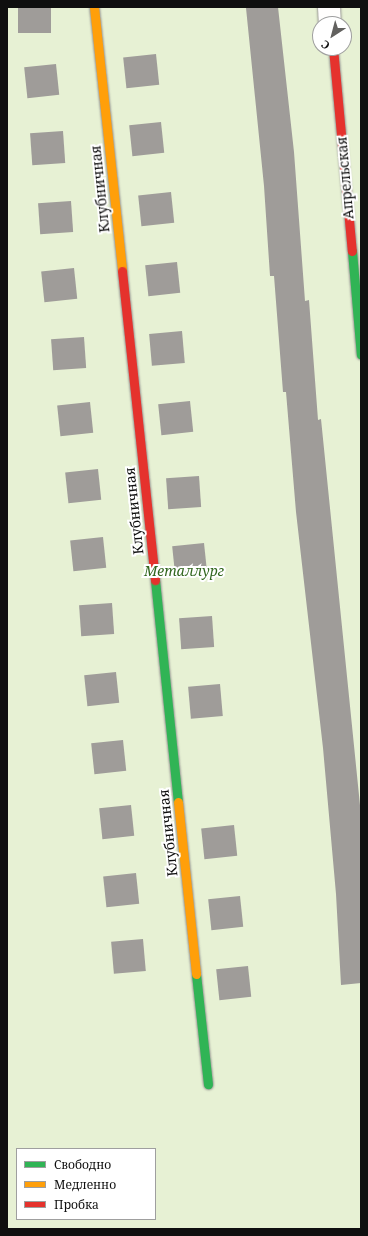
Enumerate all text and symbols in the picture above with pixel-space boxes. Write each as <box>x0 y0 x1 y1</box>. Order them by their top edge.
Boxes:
north arrow <box>312 16 352 56</box>
text: С <box>318 37 333 54</box>
street label: Апрельская <box>333 136 357 220</box>
street label: Клубничная <box>87 145 113 233</box>
street label: Клубничная <box>121 467 147 555</box>
park label: Металлург <box>144 563 224 579</box>
street label: Клубничная <box>155 789 181 877</box>
legend <box>16 1148 156 1220</box>
text: Свободно <box>54 1156 111 1173</box>
text: Медленно <box>54 1176 116 1193</box>
text: Пробка <box>54 1196 99 1213</box>

